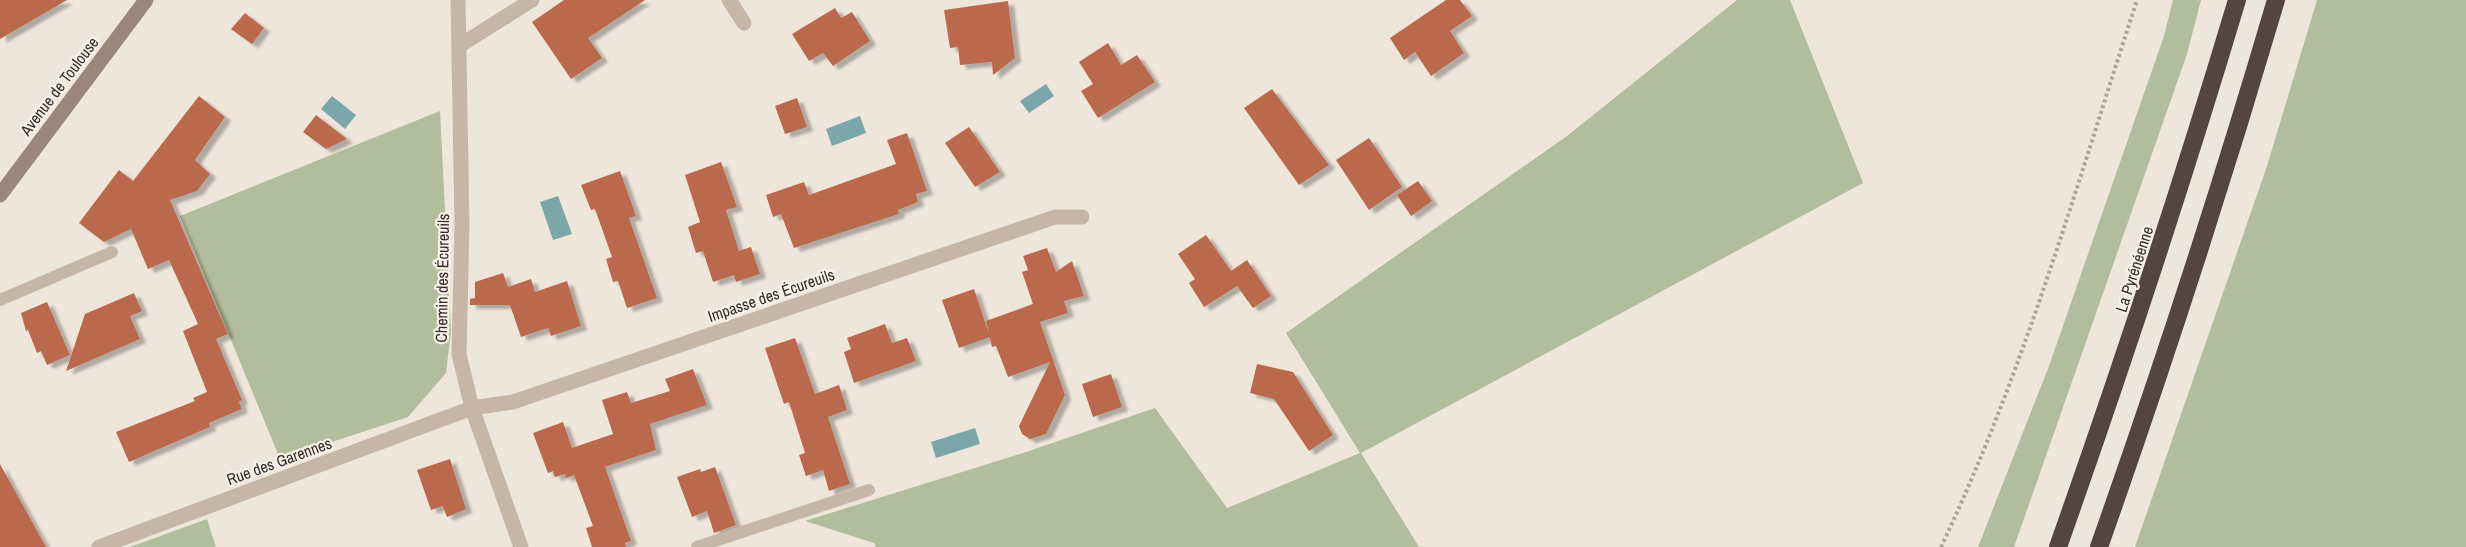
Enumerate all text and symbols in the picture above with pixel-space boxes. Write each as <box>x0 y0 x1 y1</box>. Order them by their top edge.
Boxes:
street label: Avenue de Toulouse <box>14 32 103 141</box>
street label: Chemin des Écureuils <box>430 213 454 343</box>
street label: La Pyrénéenne <box>2110 223 2158 315</box>
street label: Impasse des Écureuils <box>705 263 837 327</box>
street label: Rue des Garennes <box>223 432 335 490</box>

